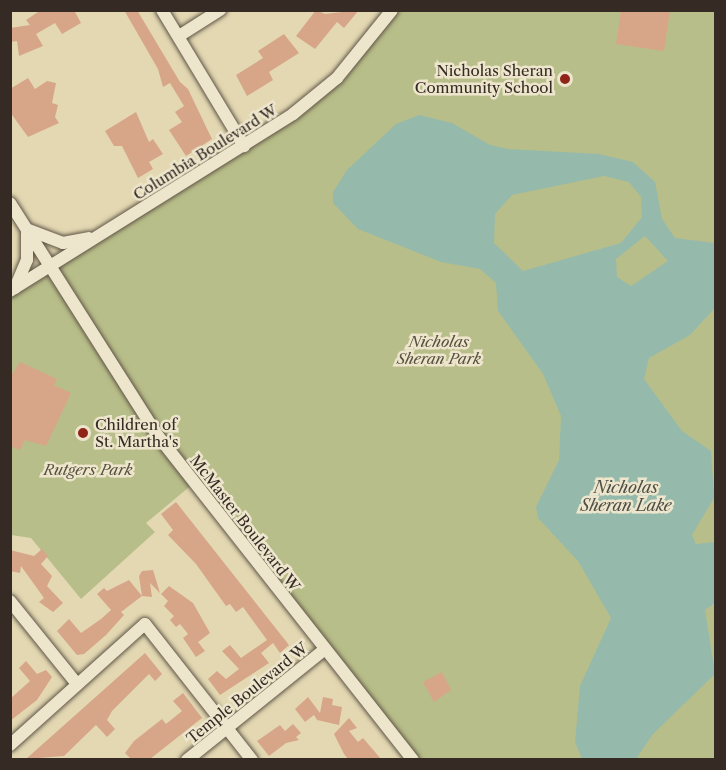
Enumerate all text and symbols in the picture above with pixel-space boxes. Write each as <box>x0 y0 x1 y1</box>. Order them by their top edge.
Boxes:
place label: Nicholas Sheran Community School <box>414 61 553 96</box>
marker: Nicholas Sheran Community School <box>558 72 572 86</box>
street label: Columbia Boulevard W <box>130 100 280 204</box>
park label: Nicholas Sheran Park <box>397 332 481 367</box>
place label: Children of St. Martha's <box>95 415 179 450</box>
marker: Children of St. Martha's <box>76 426 90 440</box>
street label: McMaster Boulevard W <box>186 451 304 595</box>
park label: Rutgers Park <box>43 461 133 479</box>
water label: Nicholas Sheran Lake <box>581 477 671 515</box>
street label: Temple Boulevard W <box>183 638 311 748</box>

